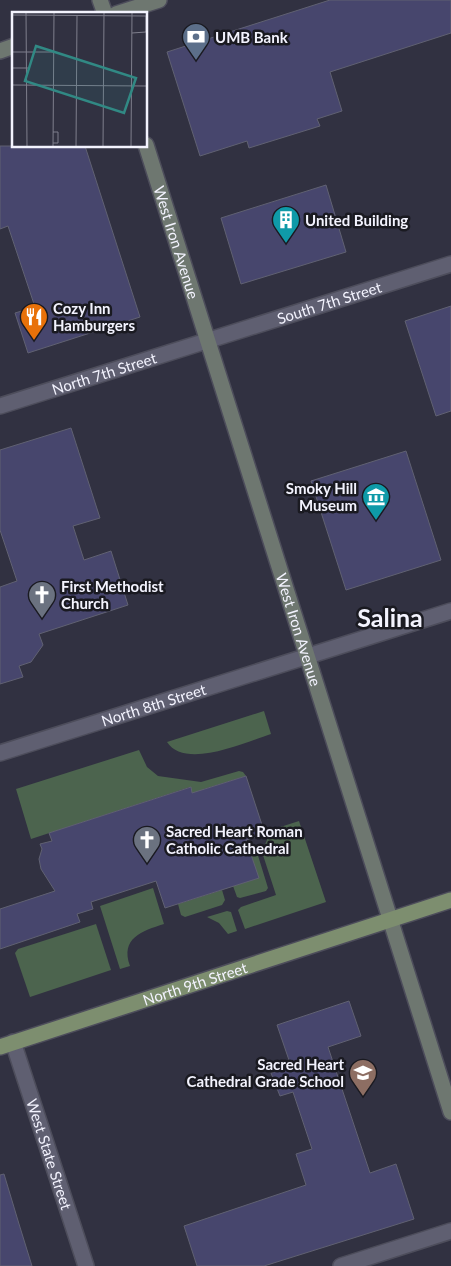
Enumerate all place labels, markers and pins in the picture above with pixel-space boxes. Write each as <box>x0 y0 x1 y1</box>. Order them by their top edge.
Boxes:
bank icon: UMB Bank <box>181 22 211 61</box>
place label: UMB Bank <box>215 28 289 46</box>
building icon: United Building <box>271 205 301 244</box>
place label: United Building <box>305 211 408 229</box>
place label: Cozy Inn Hamburgers <box>53 299 135 334</box>
restaurant icon: Cozy Inn Hamburgers <box>19 302 49 341</box>
place label: Smoky Hill Museum <box>286 479 357 514</box>
museum icon: Smoky Hill Museum <box>361 482 391 521</box>
place label: First Methodist Church <box>61 577 164 612</box>
church icon: First Methodist Church <box>27 580 57 619</box>
place label: Sacred Heart Roman Catholic Cathedral <box>166 822 303 857</box>
church icon: Sacred Heart Roman Catholic Cathedral <box>132 825 162 864</box>
place label: Sacred Heart Cathedral Grade School <box>187 1055 344 1090</box>
school or university icon: Sacred Heart Cathedral Grade School <box>348 1058 378 1097</box>

